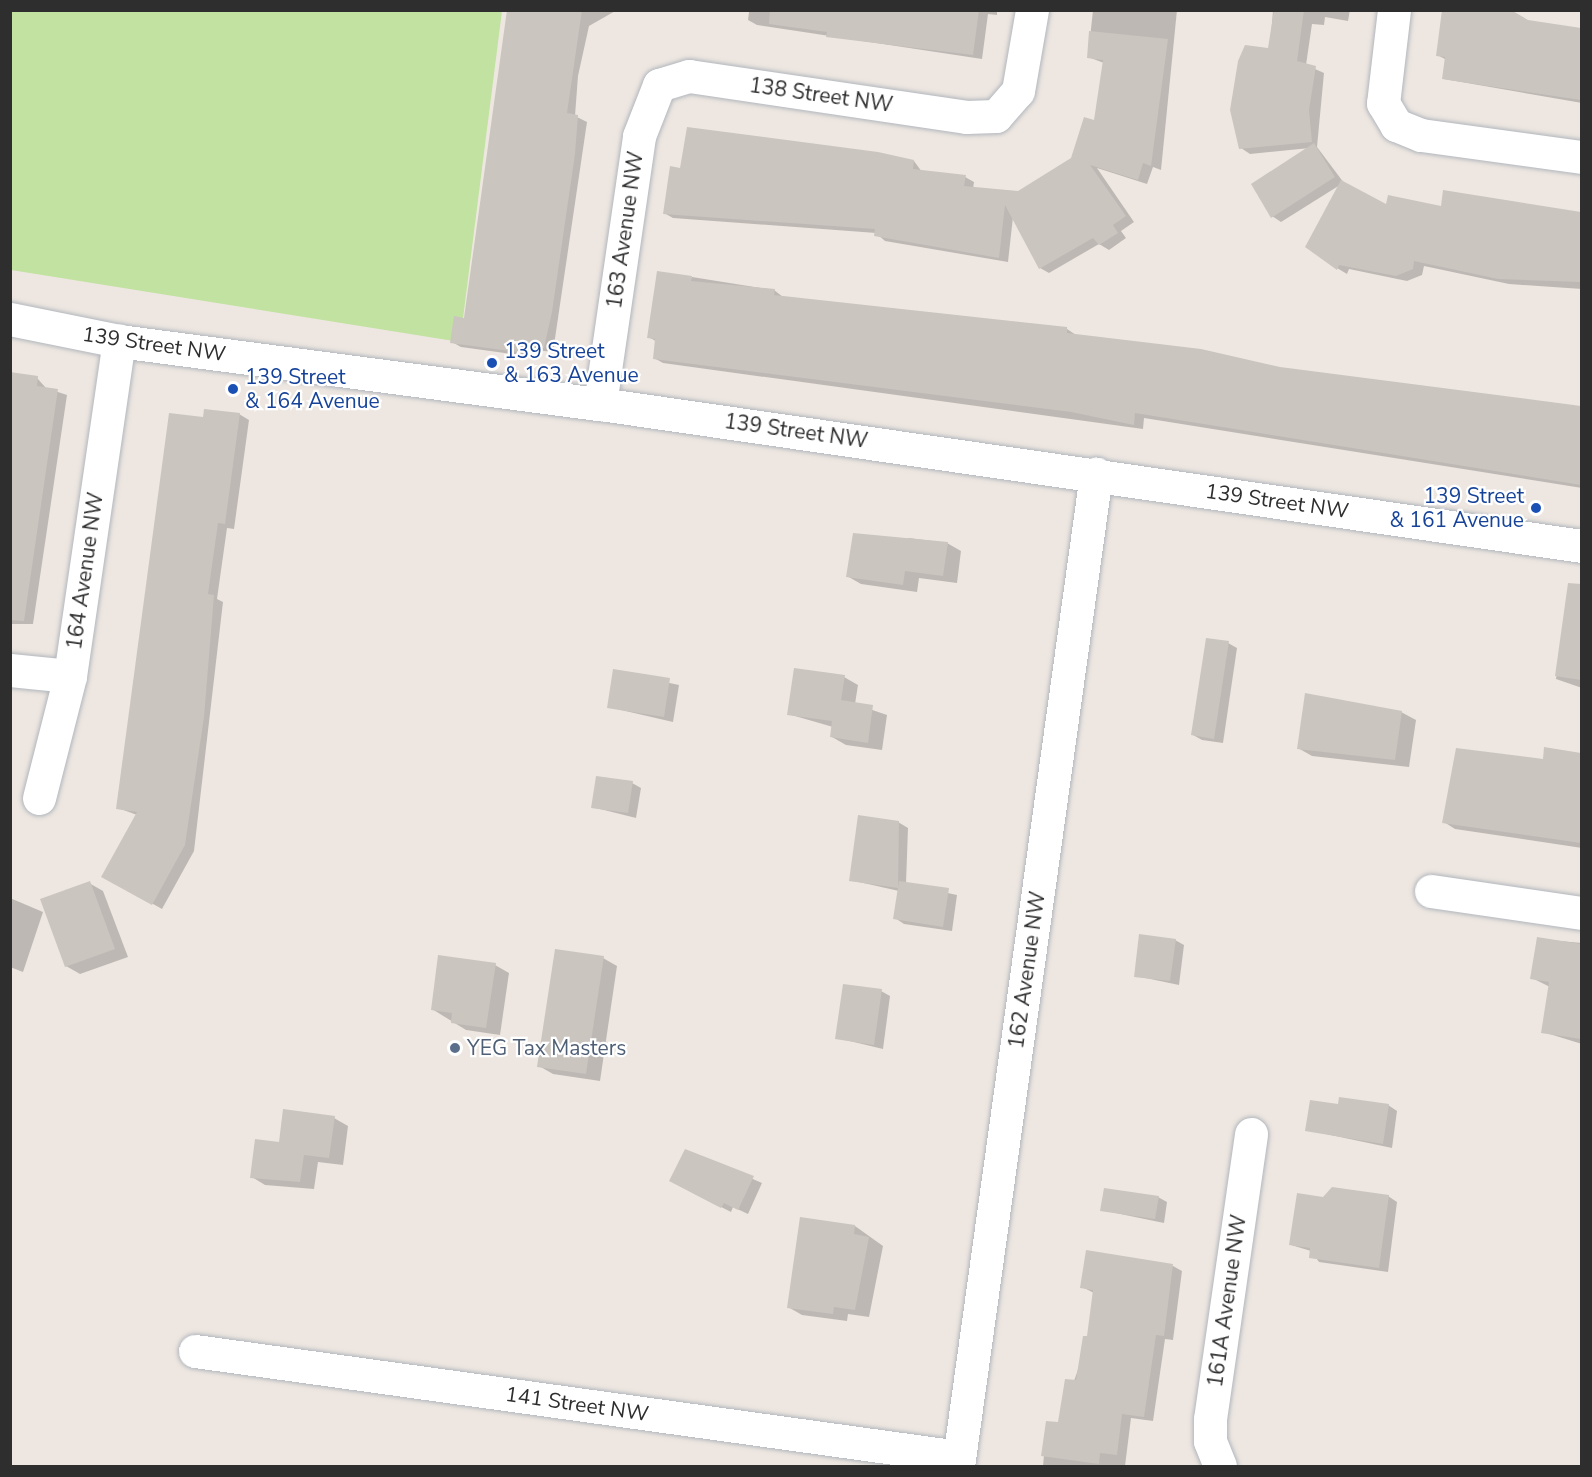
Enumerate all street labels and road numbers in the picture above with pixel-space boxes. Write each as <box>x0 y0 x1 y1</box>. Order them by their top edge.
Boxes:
street label: 138 Street NW <box>748 72 894 118</box>
street label: 163 Avenue NW <box>601 150 649 310</box>
street label: 139 Street NW <box>81 321 227 367</box>
street label: 139 Street NW <box>723 408 869 454</box>
street label: 139 Street NW <box>1204 478 1350 524</box>
street label: 164 Avenue NW <box>61 491 109 651</box>
street label: 162 Avenue NW <box>1003 890 1051 1050</box>
street label: 161A Avenue NW <box>1202 1213 1252 1389</box>
street label: 141 Street NW <box>504 1381 650 1427</box>

